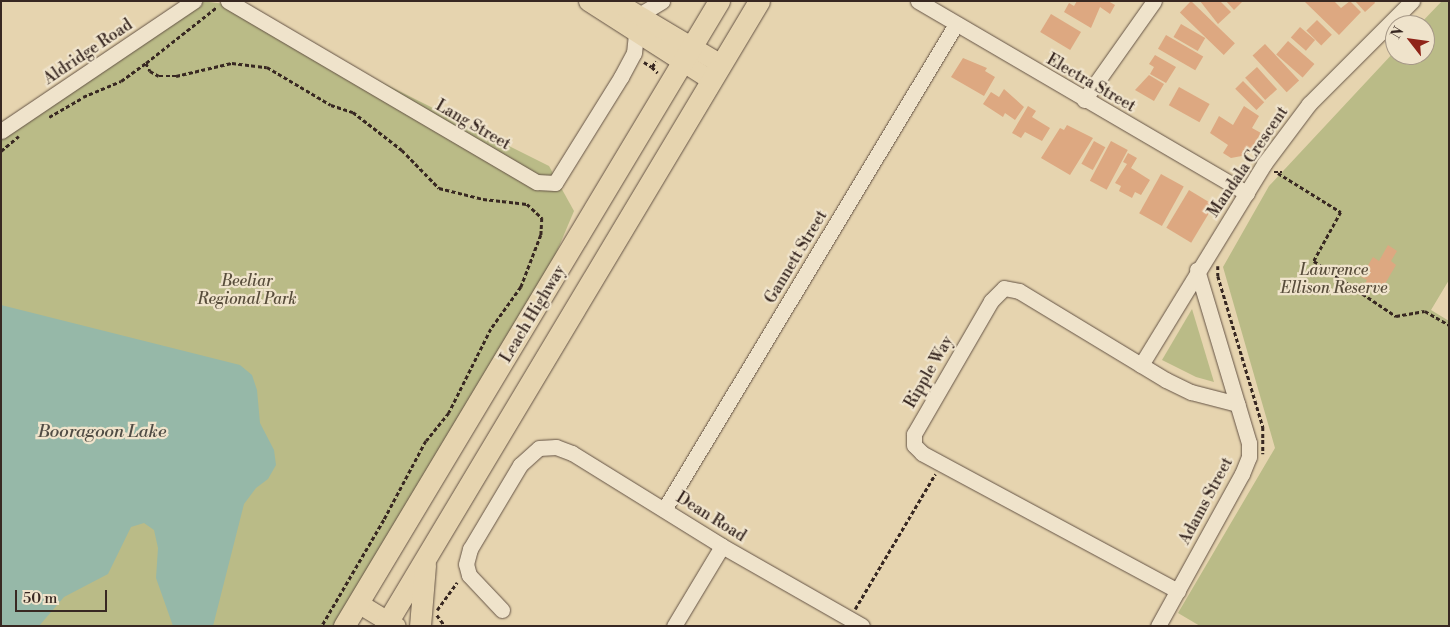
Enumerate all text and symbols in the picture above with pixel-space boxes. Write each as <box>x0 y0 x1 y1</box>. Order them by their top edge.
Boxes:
street label: Aldridge Road <box>40 15 136 89</box>
north arrow <box>1385 15 1435 65</box>
text: N <box>1387 24 1408 42</box>
street label: Electra Street <box>1043 50 1139 116</box>
street label: Lang Street <box>432 96 514 154</box>
street label: Mandala Crescent <box>1204 103 1292 221</box>
street label: Gannett Street <box>761 207 831 307</box>
park label: Lawrence Ellison Reserve <box>1281 260 1387 298</box>
street label: Leach Highway <box>496 262 570 366</box>
park label: Beeliar Regional Park <box>197 271 297 309</box>
street label: Ripple Way <box>901 332 957 412</box>
water label: Booragoon Lake <box>38 421 166 443</box>
street label: Adams Street <box>1175 454 1237 548</box>
street label: Dean Road <box>673 488 749 546</box>
scale bar <box>18 580 110 612</box>
text: 50 m <box>23 589 57 608</box>

